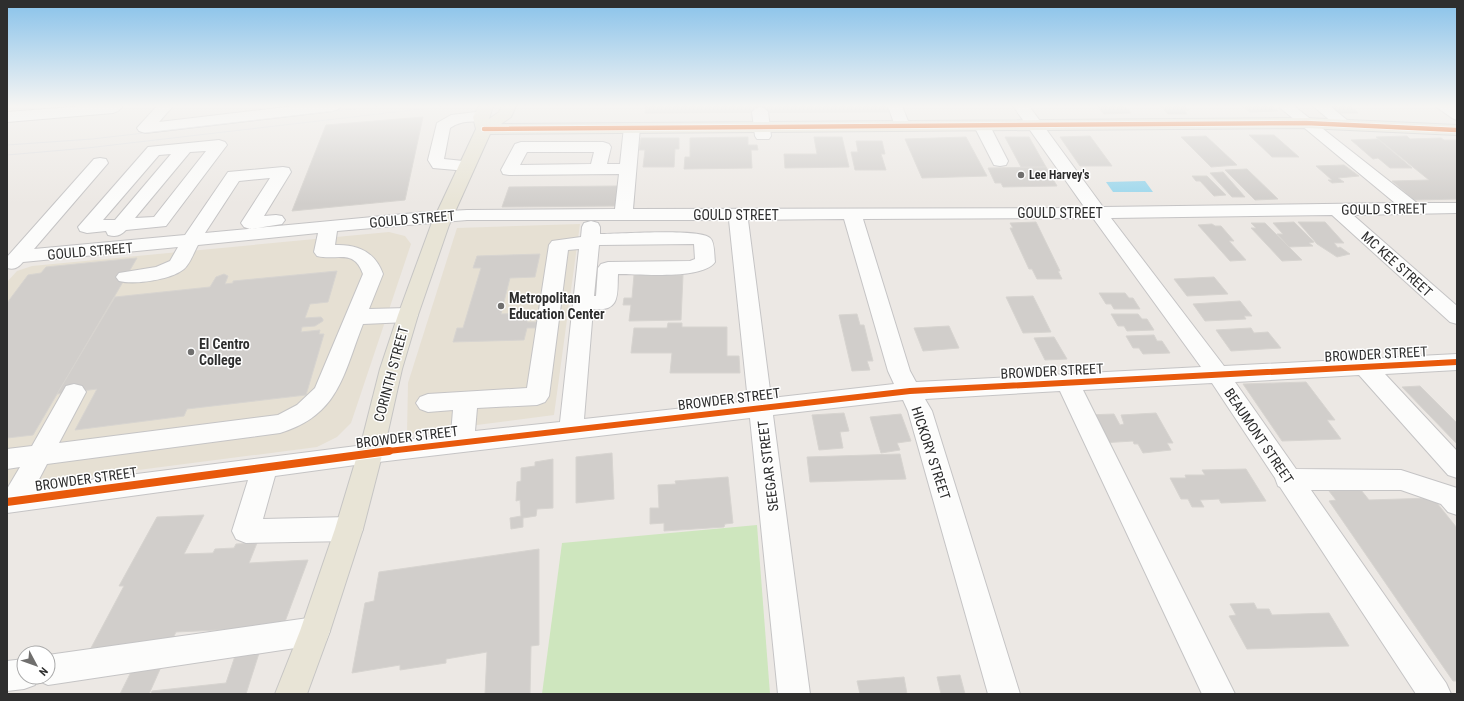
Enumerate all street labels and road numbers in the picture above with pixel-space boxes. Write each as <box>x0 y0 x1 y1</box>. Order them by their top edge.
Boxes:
street label: GOULD STREET <box>1341 200 1427 218</box>
street label: GOULD STREET <box>1017 205 1103 221</box>
street label: GOULD STREET <box>369 207 455 231</box>
street label: GOULD STREET <box>693 207 779 223</box>
street label: MC KEE STREET <box>1358 228 1436 300</box>
street label: GOULD STREET <box>47 239 133 263</box>
street label: CORINTH STREET <box>371 324 411 424</box>
street label: BROWDER STREET <box>1324 343 1428 365</box>
street label: BROWDER STREET <box>1000 360 1104 382</box>
street label: BROWDER STREET <box>677 385 781 413</box>
street label: BEAUMONT STREET <box>1221 385 1297 487</box>
street label: HICKORY STREET <box>908 404 954 502</box>
street label: SEEGAR STREET <box>754 420 782 512</box>
street label: BROWDER STREET <box>355 423 459 451</box>
street label: BROWDER STREET <box>34 464 138 494</box>

